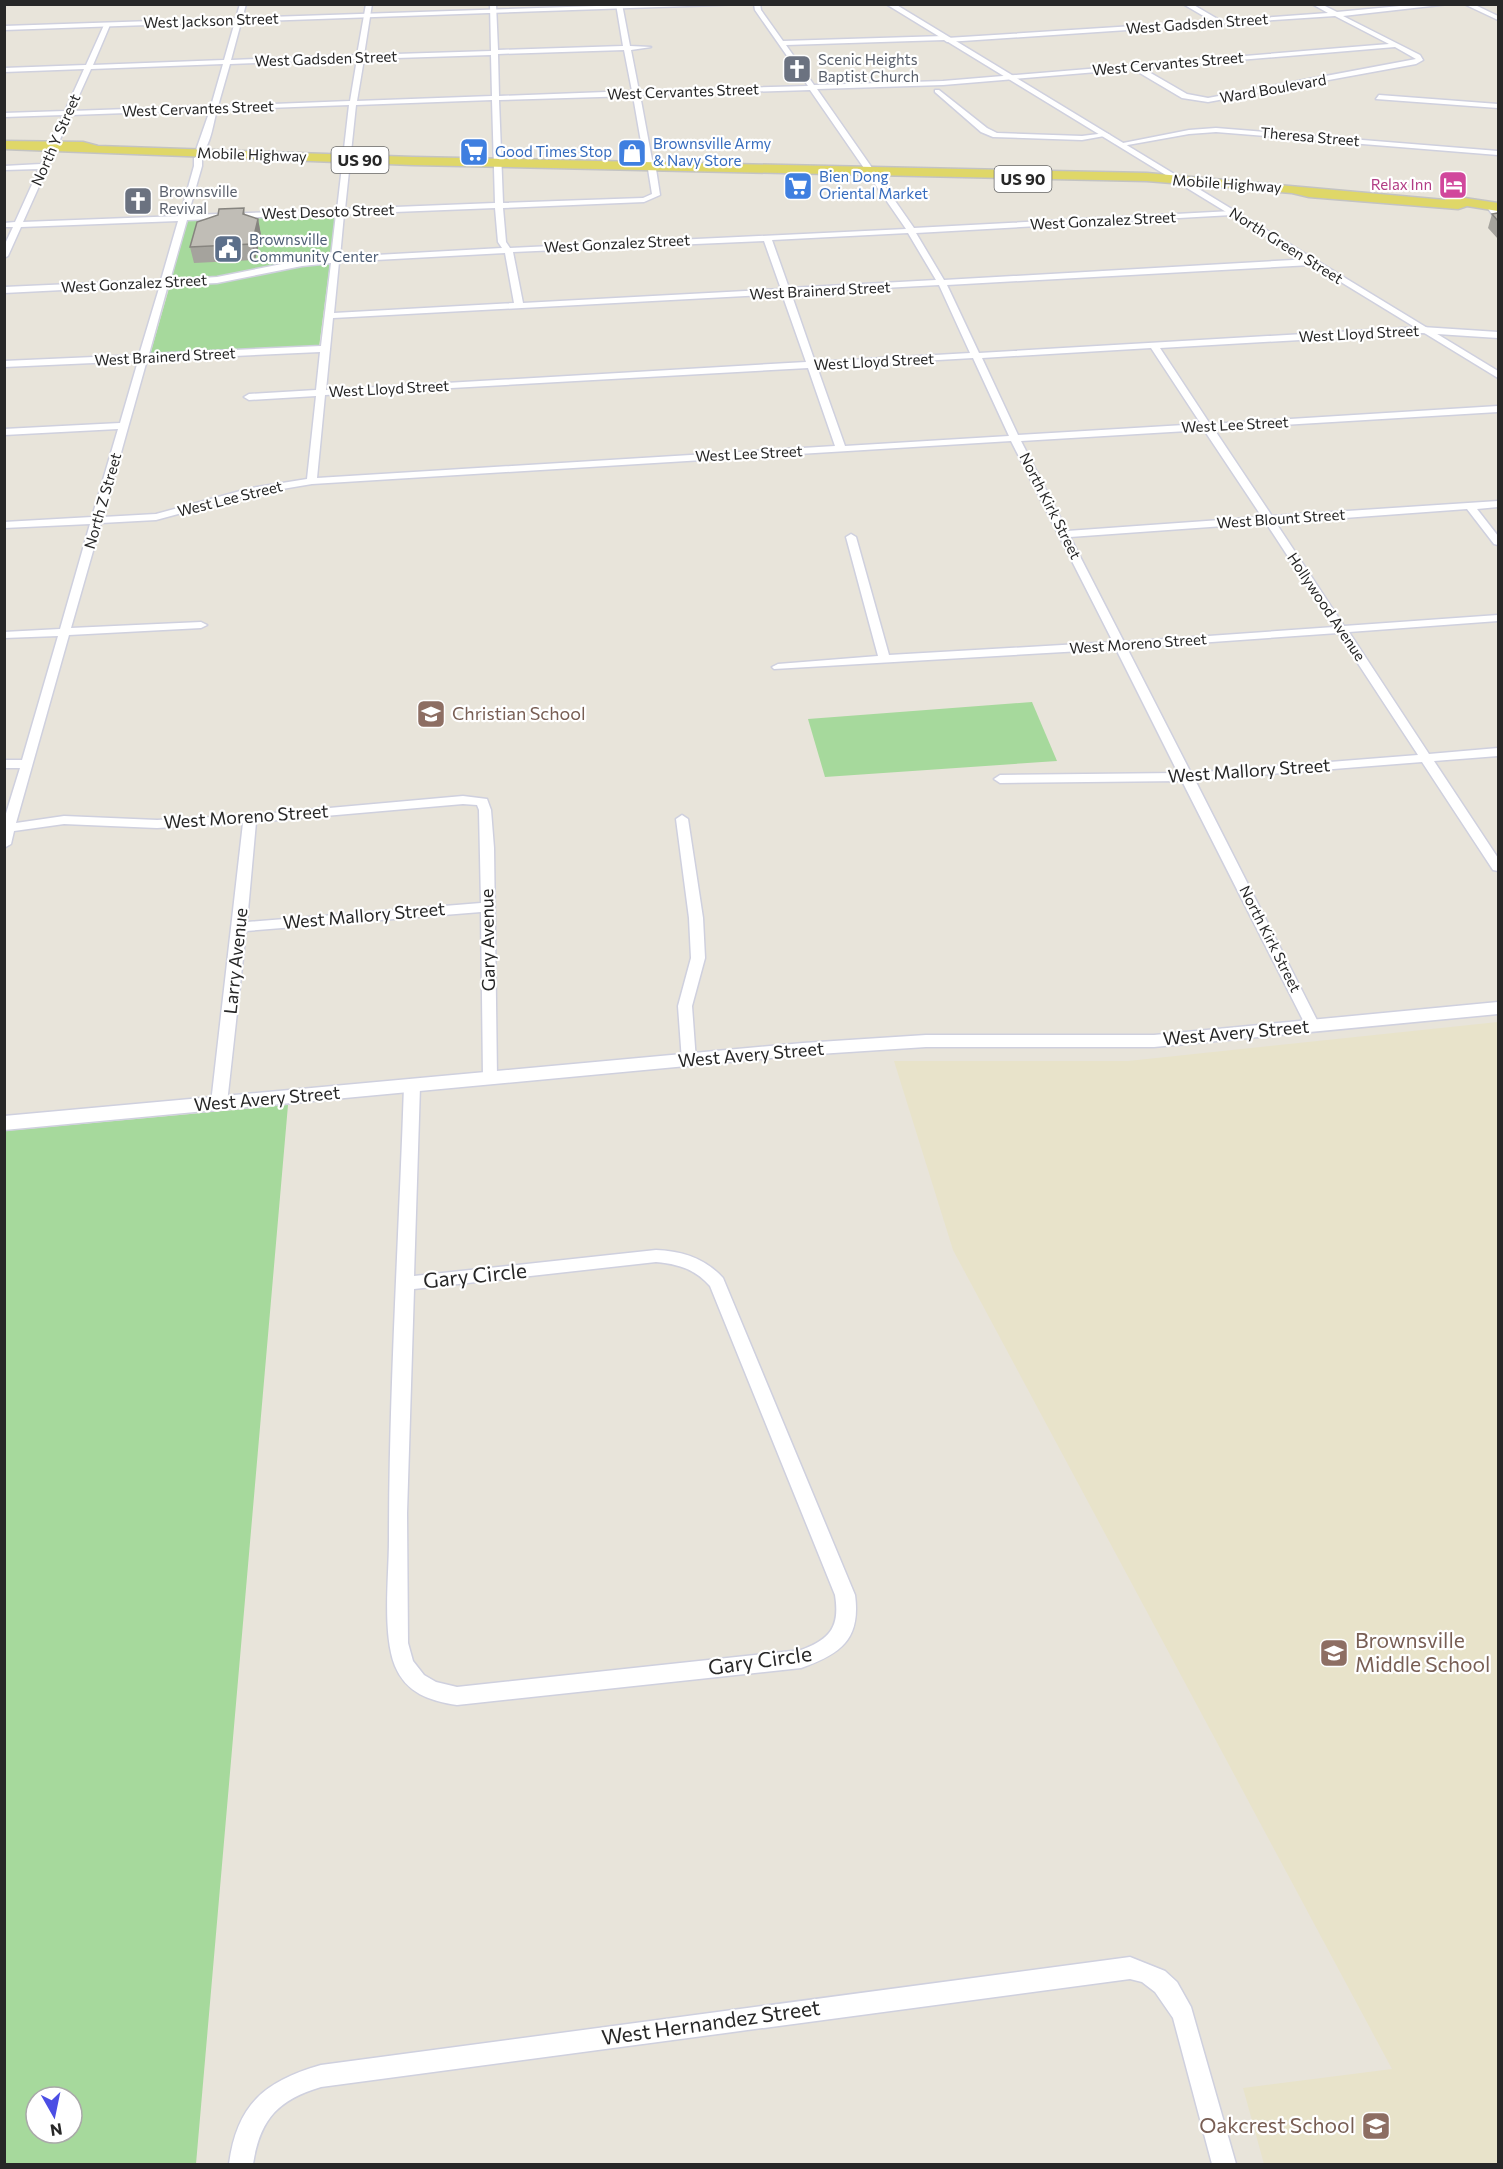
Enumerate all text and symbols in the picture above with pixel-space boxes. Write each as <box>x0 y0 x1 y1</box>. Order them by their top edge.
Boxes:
street label: West Jackson Street <box>143 9 279 31</box>
street label: West Gadsden Street <box>1125 9 1269 37</box>
street label: West Gadsden Street <box>254 47 398 69</box>
street label: West Cervantes Street <box>1091 47 1245 79</box>
place label: Scenic Heights Baptist Church <box>818 50 919 85</box>
church icon: Scenic Heights Baptist Church <box>781 53 813 85</box>
street label: Ward Boulevard <box>1218 70 1328 106</box>
street label: West Cervantes Street <box>607 79 759 103</box>
street label: North Y Street <box>27 91 83 188</box>
street label: West Cervantes Street <box>122 96 274 120</box>
street label: Theresa Street <box>1260 123 1361 149</box>
place label: Brownsville Army & Navy Store <box>653 134 772 169</box>
supermarket icon: Good Times Stop <box>458 136 490 168</box>
shop icon: Brownsville Army & Navy Store <box>616 137 648 169</box>
place label: Good Times Stop <box>495 142 612 160</box>
street label: Mobile Highway <box>197 143 307 165</box>
road number: US 90 <box>332 147 388 173</box>
road number: US 90 <box>994 166 1052 192</box>
place label: Bien Dong Oriental Market <box>819 167 928 202</box>
hotel icon: Relax Inn <box>1437 169 1469 201</box>
supermarket icon: Bien Dong Oriental Market <box>782 170 814 202</box>
street label: Mobile Highway <box>1172 170 1283 196</box>
place label: Relax Inn <box>1371 175 1432 193</box>
place label: Brownsville Revival <box>159 182 238 217</box>
church icon: Brownsville Revival <box>122 185 154 217</box>
street label: West Desoto Street <box>261 200 395 222</box>
street label: North Green Street <box>1227 203 1347 287</box>
street label: West Gonzalez Street <box>1029 207 1176 233</box>
place label: Brownsville Community Center <box>249 230 379 265</box>
street label: West Gonzalez Street <box>543 230 690 256</box>
public building icon: Brownsville Community Center <box>212 233 244 265</box>
street label: West Gonzalez Street <box>60 270 207 296</box>
street label: West Brainerd Street <box>749 277 891 303</box>
street label: West Lloyd Street <box>1298 321 1420 345</box>
street label: West Brainerd Street <box>94 343 236 369</box>
street label: West Lloyd Street <box>813 349 935 373</box>
street label: West Lloyd Street <box>328 376 450 400</box>
street label: West Lee Street <box>1181 412 1289 436</box>
street label: West Lee Street <box>695 441 803 465</box>
street label: North Kirk Street <box>1016 449 1086 562</box>
street label: North Z Street <box>80 451 124 551</box>
street label: West Lee Street <box>175 476 284 520</box>
street label: West Blount Street <box>1216 505 1346 531</box>
street label: Hollywood Avenue <box>1284 549 1370 664</box>
street label: West Moreno Street <box>1069 629 1207 657</box>
school or university icon: Christian School <box>415 698 447 730</box>
place label: Christian School <box>452 702 586 724</box>
street label: West Mallory Street <box>1167 753 1331 787</box>
street label: West Moreno Street <box>163 799 329 833</box>
street label: North Kirk Street <box>1236 882 1306 995</box>
street label: Gary Avenue <box>475 889 499 991</box>
street label: West Mallory Street <box>282 897 446 933</box>
street label: Larry Avenue <box>218 907 252 1015</box>
street label: West Avery Street <box>1162 1015 1310 1049</box>
street label: West Avery Street <box>677 1037 825 1071</box>
street label: West Avery Street <box>193 1081 341 1115</box>
street label: Gary Circle <box>422 1257 528 1292</box>
place label: Brownsville Middle School <box>1355 1627 1490 1676</box>
school or university icon: Brownsville Middle School <box>1318 1637 1350 1669</box>
street label: Gary Circle <box>706 1640 813 1679</box>
street label: West Hernandez Street <box>600 1994 822 2049</box>
north arrow <box>24 2085 84 2145</box>
school or university icon: Oakcrest School <box>1360 2110 1392 2142</box>
place label: Oakcrest School <box>1199 2112 1355 2137</box>
text: N <box>49 2120 64 2141</box>

